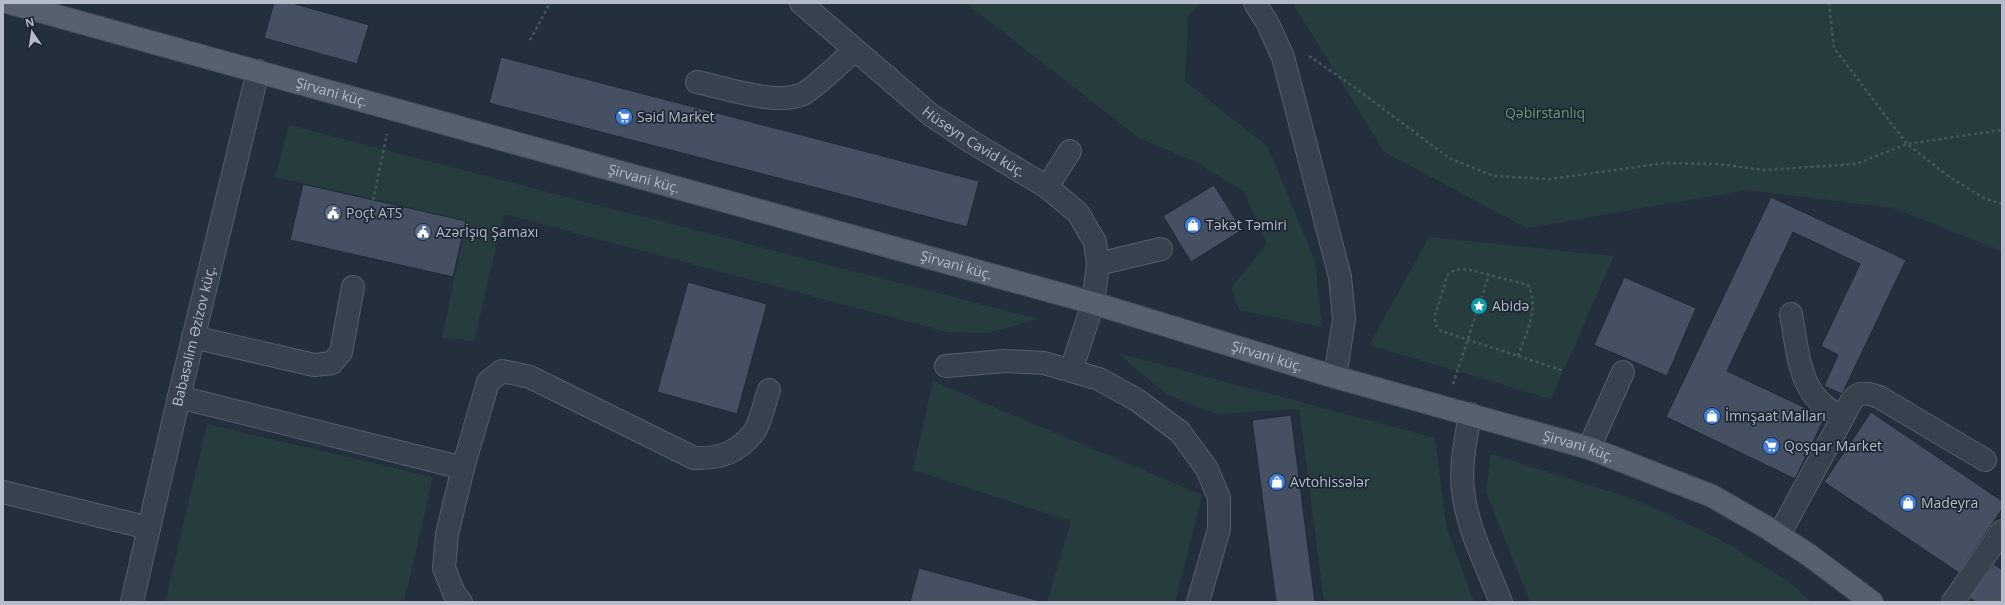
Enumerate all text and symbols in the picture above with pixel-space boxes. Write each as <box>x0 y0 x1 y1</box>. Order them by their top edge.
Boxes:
north arrow <box>12 12 52 52</box>
text: N <box>24 13 36 30</box>
street label: Şirvani küç. <box>294 73 370 111</box>
street label: Hüseyn Cavid küç. <box>918 102 1029 181</box>
park label: Qəbirstanlıq <box>1505 103 1585 122</box>
supermarket icon: Səid Market <box>614 107 634 127</box>
place label: Səid Market <box>637 107 715 126</box>
street label: Şirvani küç. <box>606 159 682 197</box>
public building icon: Poçt ATS <box>323 203 343 223</box>
place label: Poçt ATS <box>346 203 402 222</box>
shop icon: Təkət Təmiri <box>1183 215 1203 235</box>
place label: Təkət Təmiri <box>1206 215 1287 234</box>
public building icon: Azərİşıq Şamaxı <box>413 222 433 242</box>
place label: Azərİşıq Şamaxı <box>436 222 538 241</box>
street label: Şirvani küç. <box>918 246 995 284</box>
street label: Babasəlim Əzizov küç. <box>167 264 219 408</box>
place icon: Abidə <box>1469 296 1489 316</box>
place label: Abidə <box>1492 296 1530 315</box>
street label: Şirvani küç. <box>1229 336 1306 376</box>
shop icon: İmnşaat Malları <box>1702 406 1722 426</box>
place label: İmnşaat Malları <box>1725 406 1826 425</box>
street label: Şirvani küç. <box>1541 426 1617 466</box>
supermarket icon: Qoşqar Market <box>1761 436 1781 456</box>
place label: Qoşqar Market <box>1784 436 1882 455</box>
shop icon: Avtohissələr <box>1267 472 1287 492</box>
place label: Avtohissələr <box>1290 472 1370 491</box>
shop icon: Madeyra <box>1898 493 1918 513</box>
place label: Madeyra <box>1921 493 1978 512</box>

